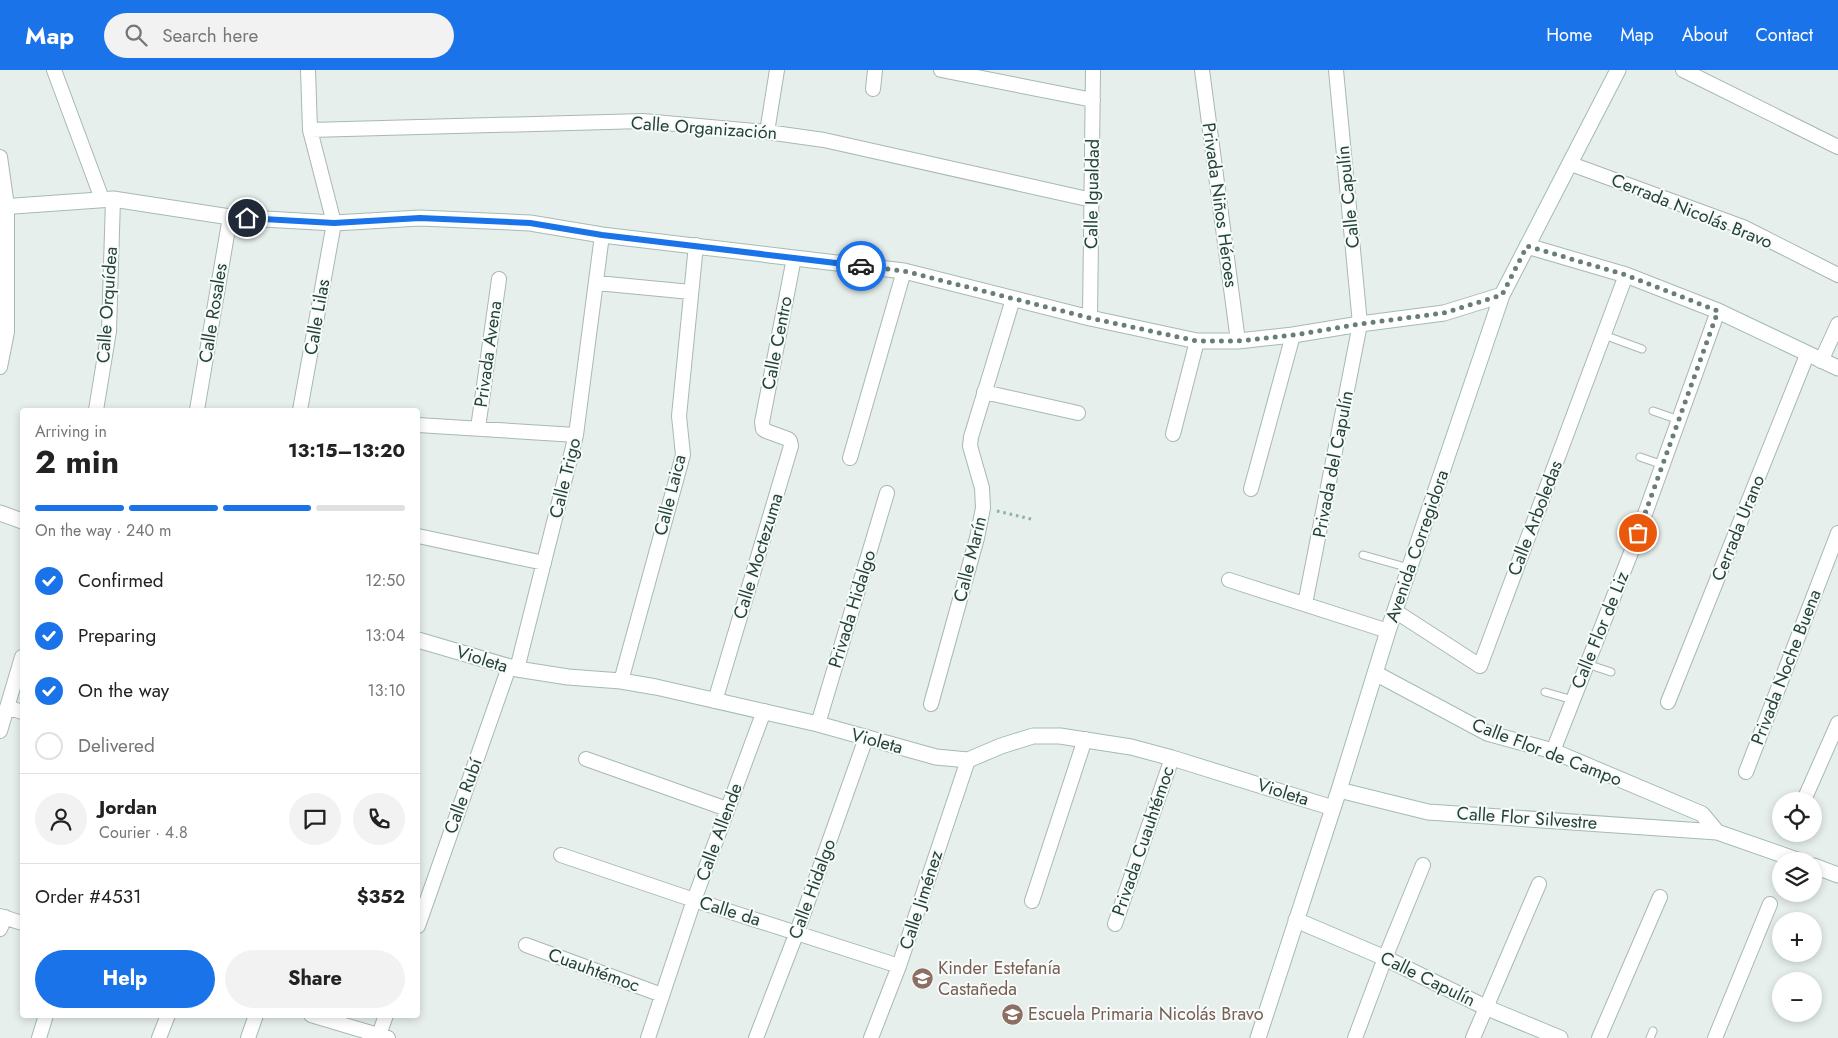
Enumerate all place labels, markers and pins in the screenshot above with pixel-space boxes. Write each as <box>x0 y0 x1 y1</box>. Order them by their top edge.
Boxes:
pin <box>226 197 268 239</box>
pin <box>1617 512 1659 554</box>
place label: Kinder Estefanía Castañeda <box>938 955 1061 1002</box>
school or university icon: Kinder Estefanía Castañeda <box>910 966 934 990</box>
place label: Escuela Primaria Nicolás Bravo <box>1028 1001 1264 1027</box>
school or university icon: Escuela Primaria Nicolás Bravo <box>1000 1002 1024 1026</box>

